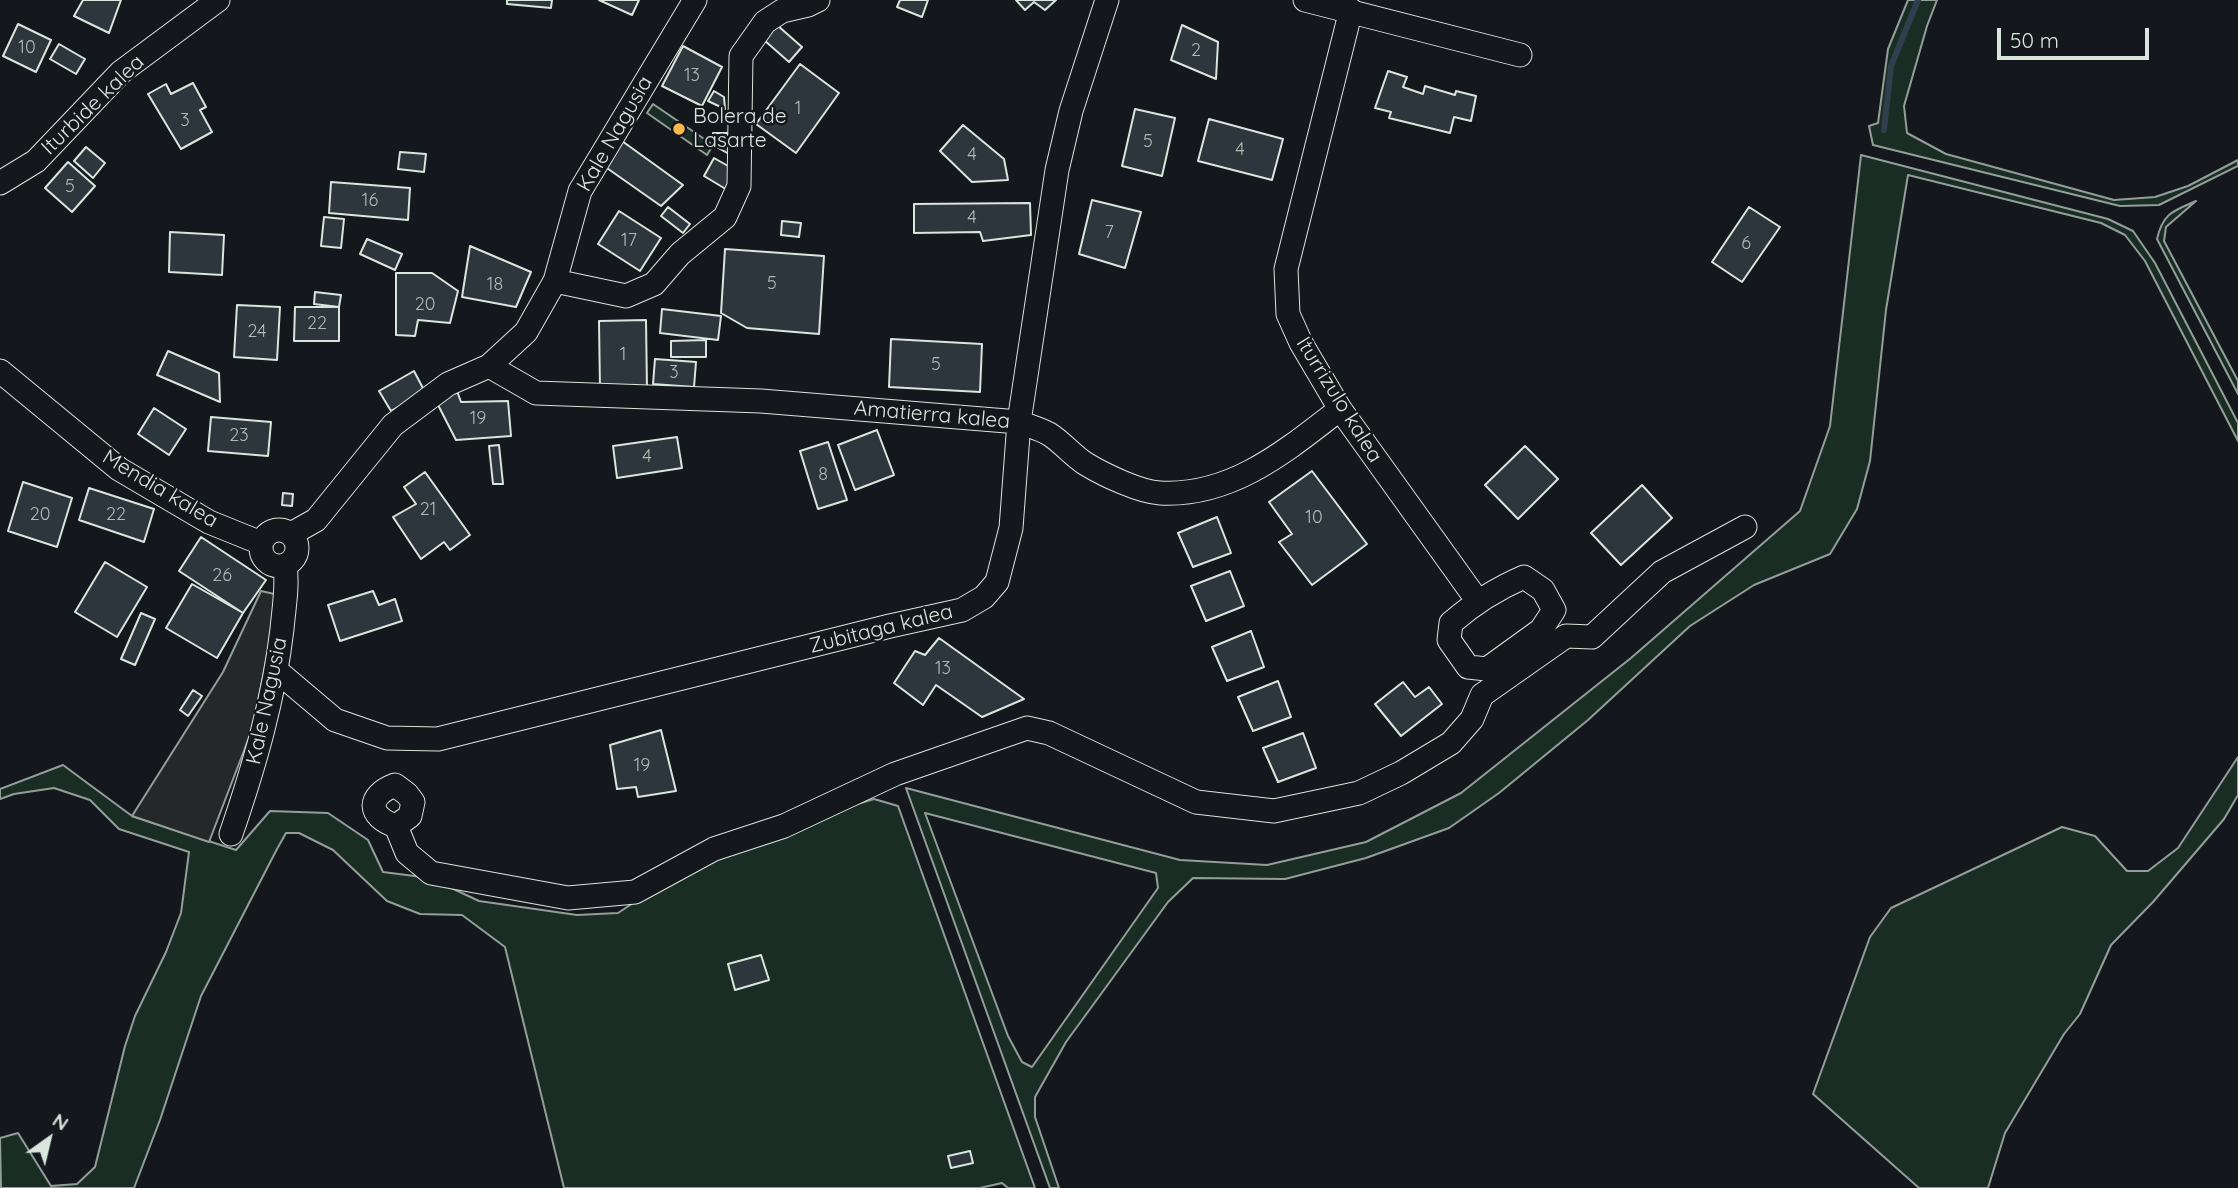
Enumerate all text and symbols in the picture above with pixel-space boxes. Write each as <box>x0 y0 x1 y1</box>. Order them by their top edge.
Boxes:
scale bar <box>2000 14 2152 58</box>
text: 50 m <box>2010 27 2059 53</box>
house number: 10 <box>18 37 36 59</box>
house number: 2 <box>1191 40 1201 62</box>
street label: Iturbide kalea <box>36 50 150 160</box>
house number: 13 <box>684 65 700 87</box>
street label: Kale Nagusia <box>572 72 658 196</box>
house number: 1 <box>795 98 801 120</box>
place label: Bolera de Lasarte <box>693 104 787 154</box>
house number: 3 <box>180 110 190 132</box>
marker: Bolera de Lasarte <box>671 121 687 137</box>
house number: 5 <box>1143 131 1153 153</box>
house number: 4 <box>1235 139 1245 161</box>
house number: 4 <box>967 144 977 166</box>
house number: 5 <box>65 176 75 198</box>
house number: 16 <box>362 190 378 212</box>
house number: 4 <box>967 207 977 229</box>
house number: 7 <box>1104 222 1114 244</box>
house number: 17 <box>621 230 637 252</box>
house number: 6 <box>1741 233 1751 255</box>
house number: 5 <box>767 273 777 295</box>
house number: 18 <box>487 274 503 296</box>
house number: 20 <box>415 294 435 316</box>
house number: 22 <box>307 313 327 335</box>
house number: 24 <box>247 321 267 343</box>
street label: Iturrizulo kalea <box>1290 333 1388 467</box>
house number: 1 <box>620 344 626 366</box>
house number: 5 <box>931 354 941 376</box>
house number: 3 <box>669 362 679 384</box>
street label: Amatierra kalea <box>853 396 1011 434</box>
house number: 19 <box>470 408 486 430</box>
house number: 23 <box>229 425 249 447</box>
street label: Mendia kalea <box>98 445 222 533</box>
house number: 4 <box>642 446 652 468</box>
house number: 8 <box>818 464 828 486</box>
house number: 21 <box>420 499 436 521</box>
house number: 20 <box>30 504 50 526</box>
house number: 22 <box>106 504 126 526</box>
house number: 10 <box>1305 507 1323 529</box>
house number: 26 <box>212 565 232 587</box>
street label: Zubitaga kalea <box>807 599 955 659</box>
street label: Kale Nagusia <box>241 635 293 767</box>
house number: 13 <box>935 658 951 680</box>
house number: 19 <box>634 755 650 777</box>
north arrow <box>14 1104 84 1174</box>
text: N <box>48 1108 73 1135</box>

